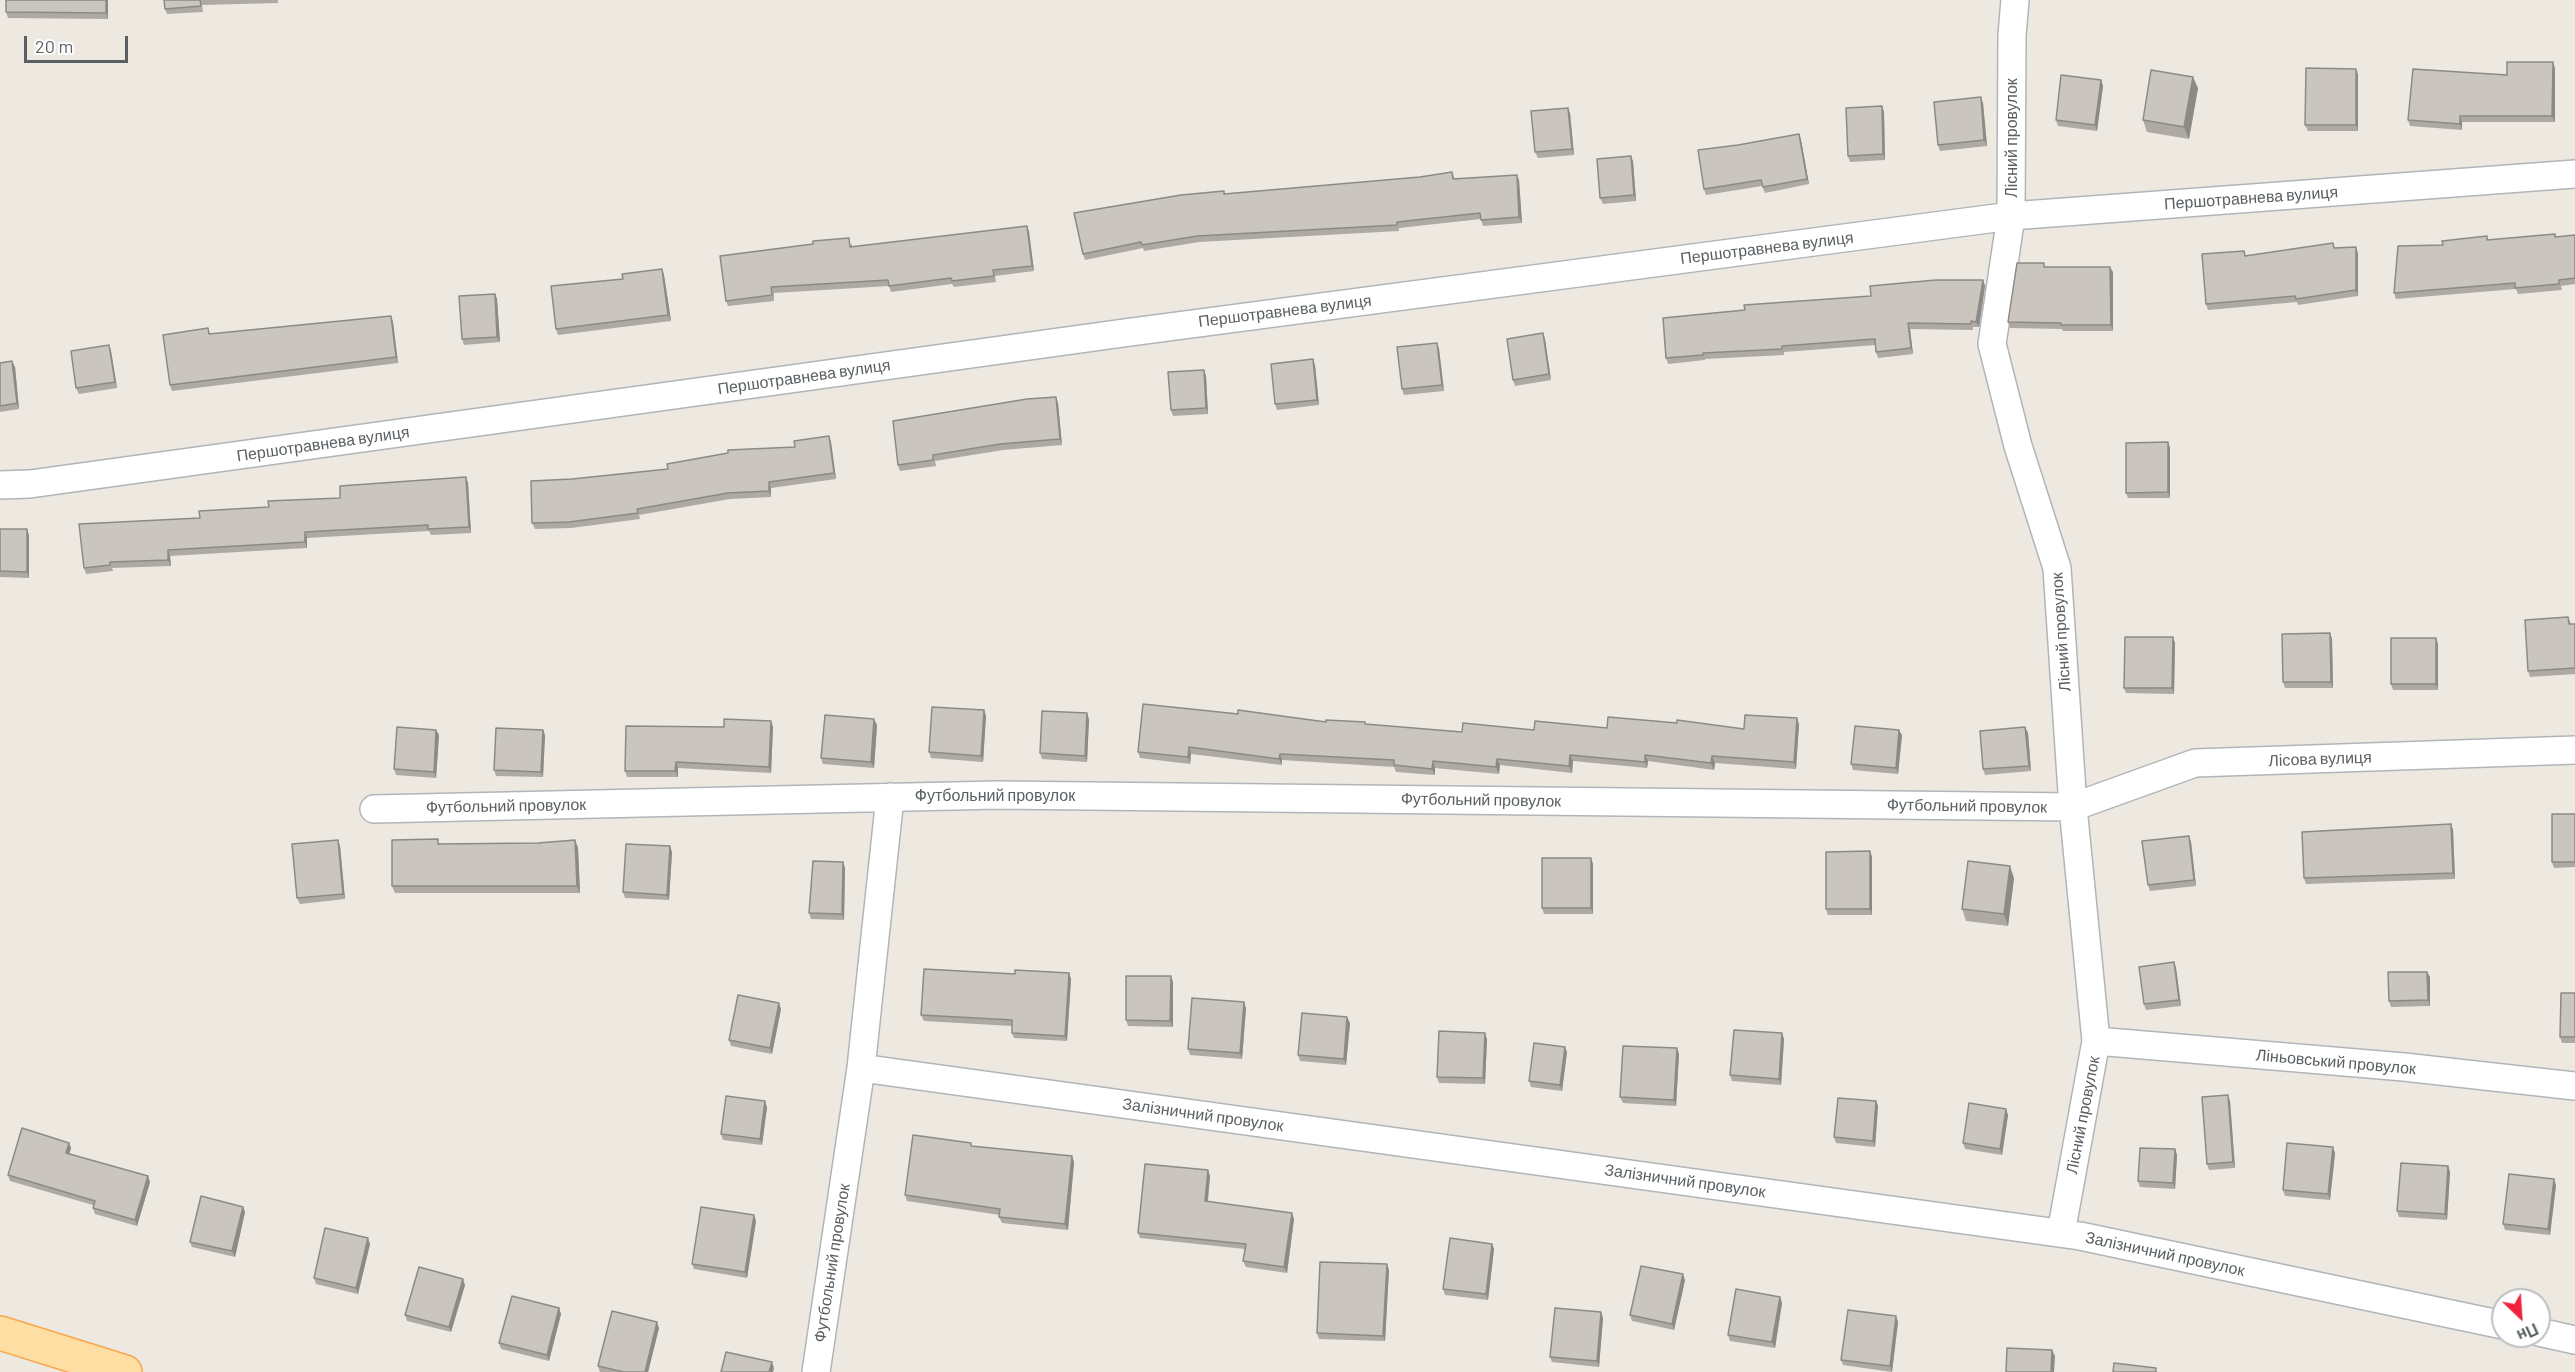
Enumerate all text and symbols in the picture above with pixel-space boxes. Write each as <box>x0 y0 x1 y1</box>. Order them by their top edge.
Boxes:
scale bar <box>27 24 130 62</box>
text: 20 m <box>35 35 73 57</box>
street label: Лісний провулок <box>2002 78 2022 198</box>
street label: Першотравнева вулиця <box>2163 182 2339 214</box>
street label: Першотравнева вулиця <box>1679 228 1855 268</box>
street label: Першотравнева вулиця <box>1197 291 1373 331</box>
street label: Першотравнева вулиця <box>716 355 892 399</box>
street label: Першотравнева вулиця <box>235 422 411 466</box>
street label: Лісний провулок <box>2047 572 2075 692</box>
street label: Лісова вулиця <box>2268 748 2372 770</box>
street label: Футбольний провулок <box>915 786 1075 806</box>
street label: Футбольний провулок <box>1401 789 1561 811</box>
street label: Футбольний провулок <box>426 795 586 817</box>
street label: Футбольний провулок <box>1887 795 2047 817</box>
street label: Ліньовський провулок <box>2255 1045 2417 1079</box>
street label: Лісний провулок <box>2062 1054 2104 1176</box>
street label: Залізничний провулок <box>1121 1094 1285 1136</box>
street label: Залізничний провулок <box>1603 1160 1767 1202</box>
street label: Футбольний провулок <box>810 1182 854 1344</box>
street label: Залізничний провулок <box>2084 1228 2246 1280</box>
north arrow <box>2491 1288 2551 1348</box>
text: Пн <box>2514 1320 2542 1346</box>

